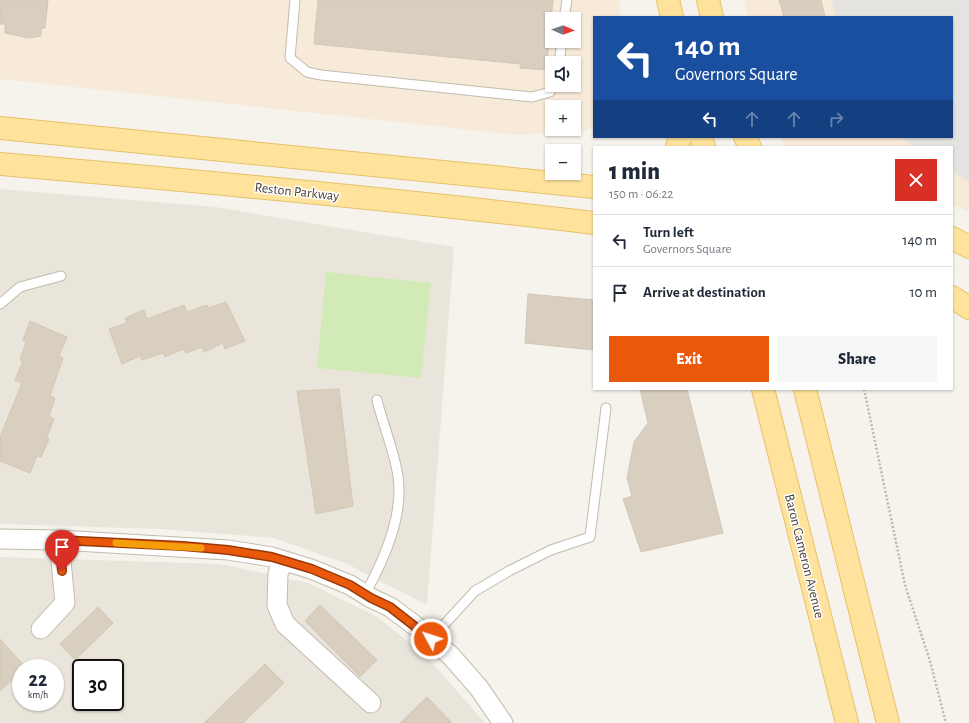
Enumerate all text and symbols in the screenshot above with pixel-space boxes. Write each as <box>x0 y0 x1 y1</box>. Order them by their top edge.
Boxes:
north arrow <box>545 12 581 48</box>
map controls <box>545 12 581 180</box>
icon: left <box>609 32 661 84</box>
text: 140 m <box>675 33 741 61</box>
button: sound <box>545 56 581 92</box>
text: Governors Square <box>675 66 798 84</box>
button: + <box>545 100 581 136</box>
icon: left <box>699 108 721 130</box>
icon: ahead <box>741 108 763 130</box>
icon: ahead <box>783 108 805 130</box>
icon: right <box>825 108 847 130</box>
button: − <box>545 144 581 180</box>
button: close <box>895 159 937 201</box>
text: 1 min <box>609 160 660 184</box>
street label: Reston Parkway <box>254 181 340 203</box>
text: 150 m · 06:22 <box>609 188 673 201</box>
text: Turn left <box>643 225 694 240</box>
icon: left <box>609 230 631 252</box>
text: 140 m <box>902 233 937 248</box>
text: Governors Square <box>643 243 732 256</box>
icon: arrive <box>609 282 631 304</box>
text: Arrive at destination <box>643 285 766 300</box>
text: 10 m <box>909 285 937 300</box>
button: Exit <box>609 336 769 382</box>
button: Share <box>777 336 937 382</box>
street label: Baron Cameron Avenue <box>782 493 826 620</box>
pin <box>45 530 79 571</box>
icon: arrive <box>51 536 73 558</box>
position arrow <box>410 618 452 660</box>
speed limit sign: 30 <box>72 659 124 711</box>
text: 22 <box>29 670 47 690</box>
text: km/h <box>28 690 48 700</box>

